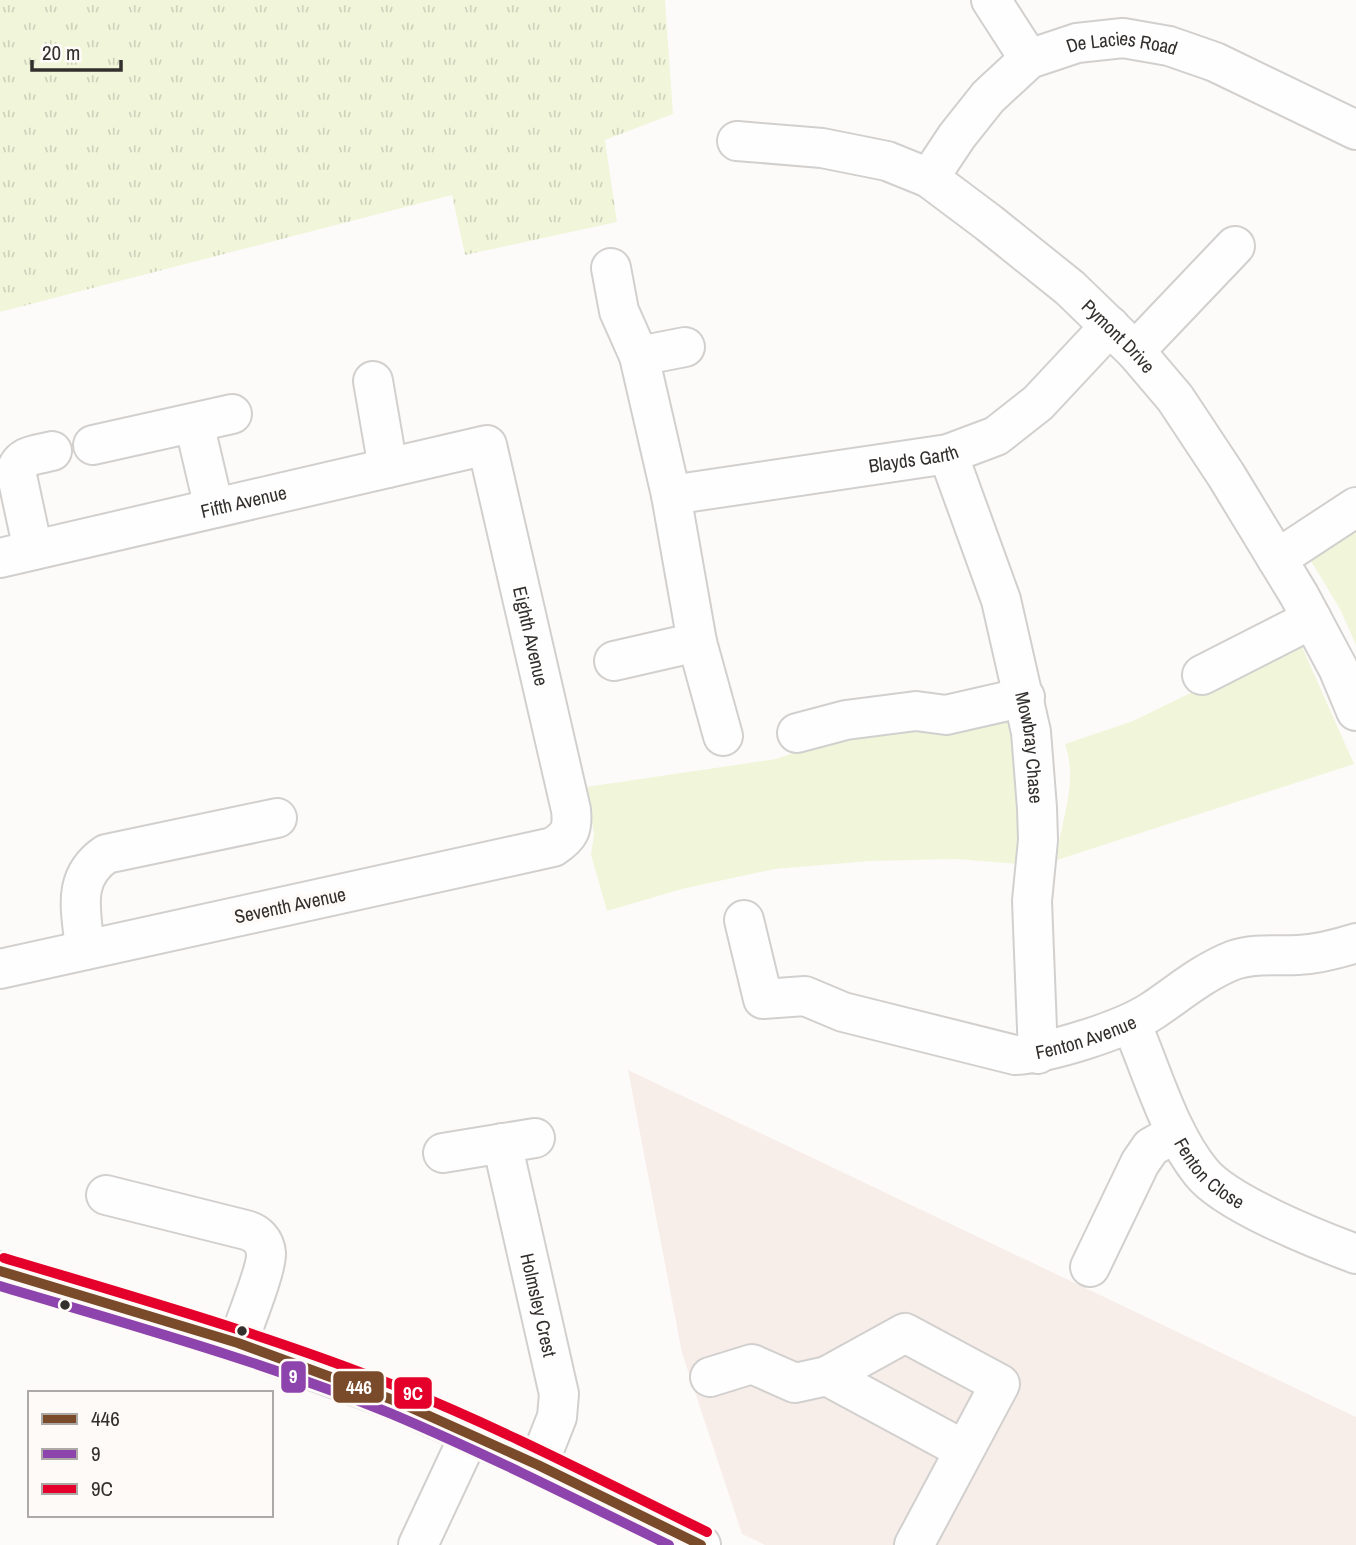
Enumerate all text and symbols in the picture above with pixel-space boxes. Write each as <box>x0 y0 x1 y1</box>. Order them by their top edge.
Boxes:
street label: De Lacies Road <box>1063 25 1181 61</box>
scale bar <box>32 28 121 72</box>
text: 20 m <box>42 38 80 67</box>
street label: Pymont Drive <box>1076 293 1161 378</box>
street label: Blayds Garth <box>867 438 962 479</box>
street label: Fifth Avenue <box>198 479 289 524</box>
street label: Eighth Avenue <box>507 584 555 688</box>
street label: Mowbray Chase <box>1009 689 1050 804</box>
street label: Seventh Avenue <box>232 881 348 929</box>
street label: Fenton Avenue <box>1033 1009 1140 1065</box>
street label: Fenton Close <box>1168 1133 1249 1215</box>
street label: Holmsley Crest <box>514 1250 563 1360</box>
unlabelled marker <box>58 1298 72 1312</box>
unlabelled marker <box>235 1324 249 1338</box>
line badge: 9 <box>280 1360 307 1394</box>
text: 9 <box>289 1363 298 1389</box>
line badge: 446 <box>332 1370 385 1404</box>
text: 446 <box>346 1374 372 1400</box>
line badge: 9C <box>393 1376 433 1410</box>
text: 9C <box>403 1380 423 1406</box>
legend <box>28 1391 273 1517</box>
text: 446 <box>91 1404 120 1433</box>
text: 9 <box>91 1439 101 1468</box>
text: 9C <box>91 1474 113 1503</box>

